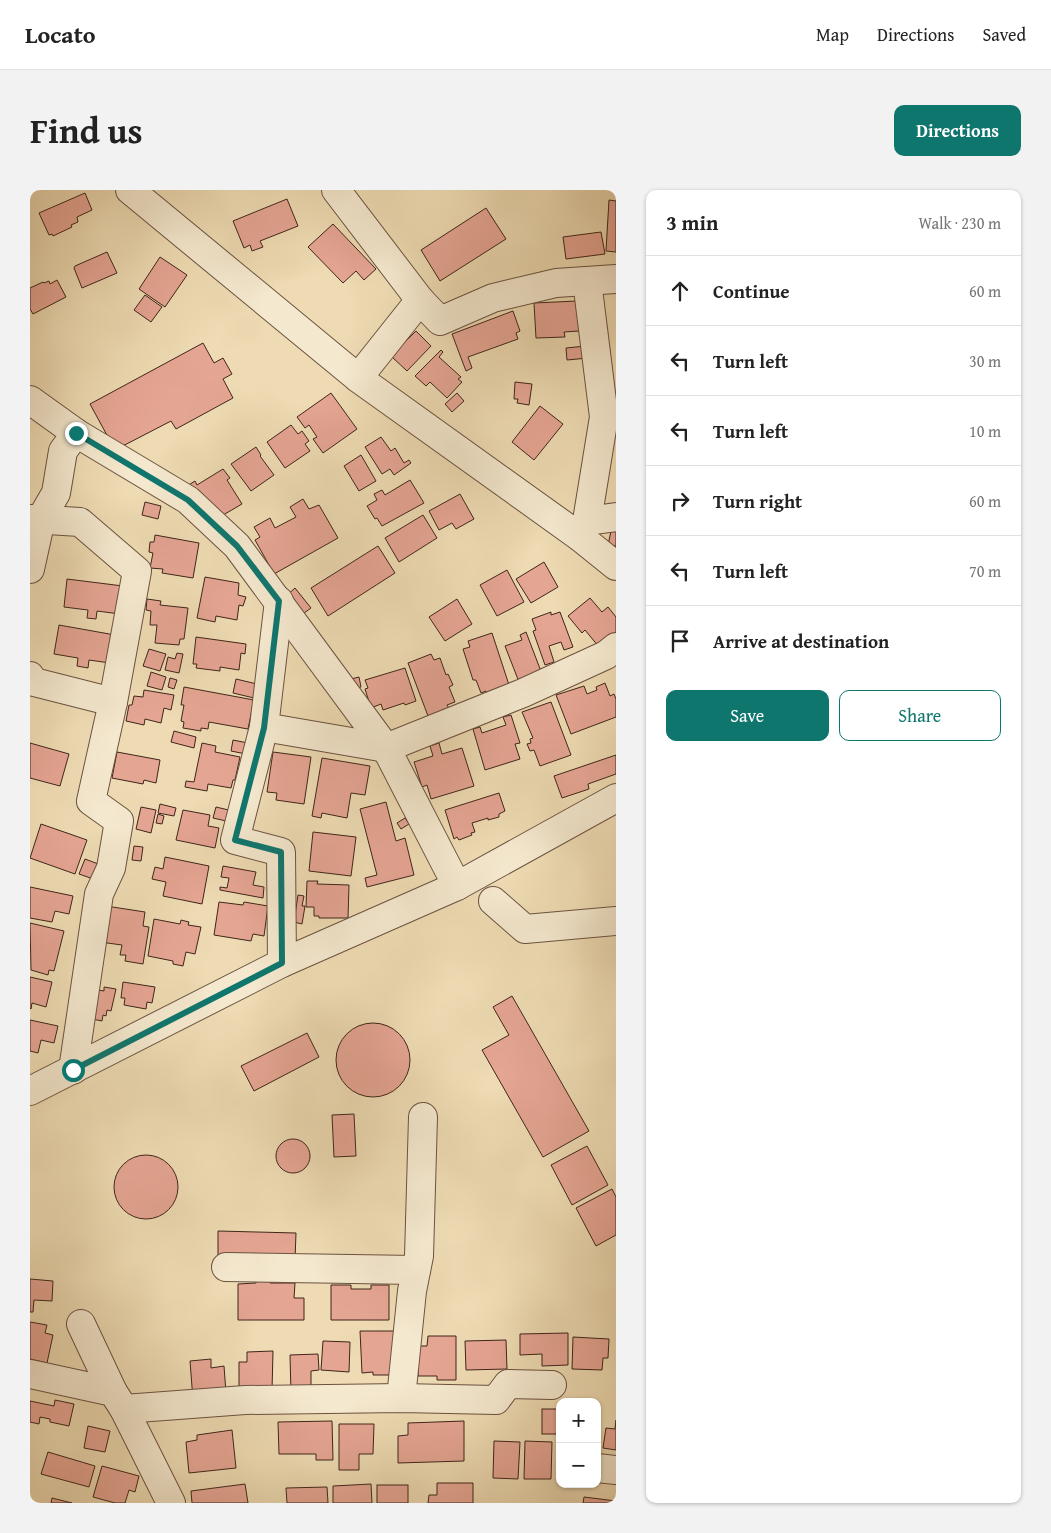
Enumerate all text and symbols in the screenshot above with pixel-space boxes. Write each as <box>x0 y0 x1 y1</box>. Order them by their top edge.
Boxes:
text: Locato <box>25 17 96 52</box>
text: Map <box>816 21 849 48</box>
text: Directions <box>877 21 954 48</box>
text: Saved <box>982 21 1026 48</box>
text: Find us <box>30 105 143 156</box>
button: Directions <box>894 105 1021 156</box>
text: 3 min <box>666 207 718 238</box>
text: Walk · 230 m <box>918 211 1001 235</box>
icon: ahead <box>666 277 694 305</box>
text: Continue <box>713 277 790 305</box>
text: 60 m <box>969 279 1001 303</box>
icon: left <box>666 347 694 375</box>
text: Turn left <box>713 347 788 375</box>
text: 30 m <box>969 349 1001 373</box>
icon: left <box>666 417 694 445</box>
text: Turn left <box>713 417 788 445</box>
text: 10 m <box>969 419 1001 443</box>
route end <box>65 422 88 445</box>
icon: right <box>666 487 694 515</box>
text: Turn right <box>713 487 802 515</box>
text: 60 m <box>969 489 1001 513</box>
icon: left <box>666 557 694 585</box>
text: Turn left <box>713 557 788 585</box>
text: 70 m <box>969 559 1001 583</box>
icon: arrive <box>666 627 694 655</box>
text: Arrive at destination <box>713 627 889 655</box>
button: Save <box>666 690 829 741</box>
button: Share <box>839 690 1001 741</box>
route start <box>62 1059 85 1082</box>
map controls <box>556 1398 601 1488</box>
button: + <box>556 1398 601 1443</box>
button: − <box>556 1443 601 1488</box>

